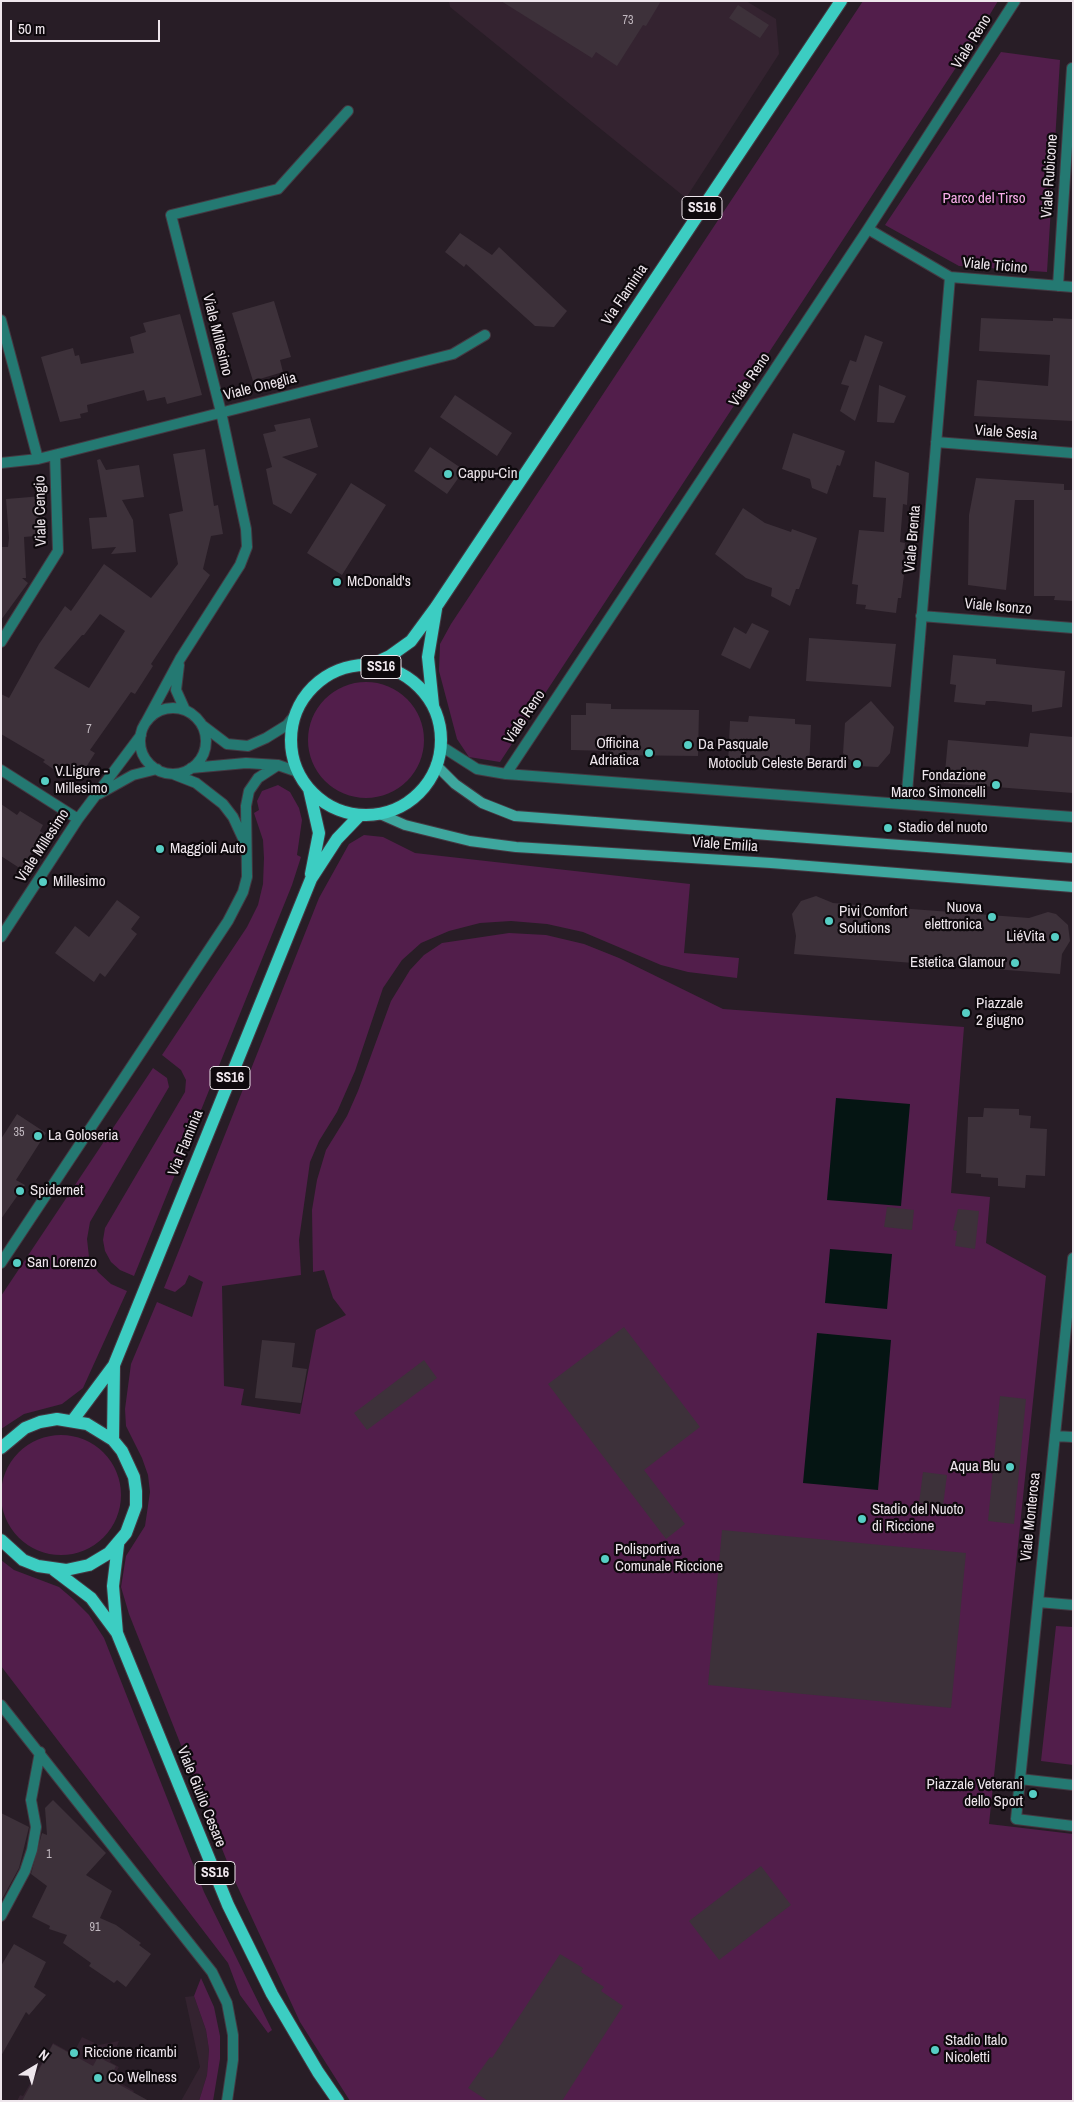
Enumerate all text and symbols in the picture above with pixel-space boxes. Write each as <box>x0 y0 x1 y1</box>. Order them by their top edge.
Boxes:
scale bar <box>12 10 162 42</box>
street label: Viale Reno <box>948 12 996 72</box>
house number: 73 <box>623 14 633 28</box>
text: 50 m <box>18 18 45 39</box>
street label: Viale Rubicone <box>1038 134 1062 218</box>
park label: Parco del Tirso <box>942 190 1026 208</box>
road number: SS16 <box>682 197 722 220</box>
street label: Viale Ticino <box>962 254 1028 278</box>
street label: Via Flaminia <box>598 261 652 329</box>
street label: Viale Millesimo <box>198 292 236 378</box>
street label: Viale Reno <box>726 350 774 410</box>
street label: Viale Oneglia <box>222 369 298 405</box>
street label: Viale Sesia <box>974 422 1038 444</box>
place label: Cappu-Cin <box>458 465 517 483</box>
marker: Cappu-Cin <box>442 468 454 480</box>
street label: Viale Cengio <box>31 475 51 547</box>
street label: Viale Brenta <box>901 505 925 573</box>
place label: McDonald's <box>347 573 411 591</box>
marker: McDonald's <box>331 576 343 588</box>
street label: Viale Isonzo <box>964 595 1032 619</box>
road number: SS16 <box>361 656 401 679</box>
street label: Viale Reno <box>501 687 549 747</box>
house number: 7 <box>86 723 92 737</box>
place label: Officina Adriatica <box>590 735 639 770</box>
place label: Da Pasquale <box>698 736 768 754</box>
marker: Da Pasquale <box>682 739 694 751</box>
marker: Officina Adriatica <box>643 747 655 759</box>
place label: Motoclub Celeste Berardi <box>708 755 847 773</box>
marker: Motoclub Celeste Berardi <box>851 758 863 770</box>
place label: V.Ligure - Millesimo <box>55 763 108 798</box>
place label: Fondazione Marco Simoncelli <box>891 767 986 802</box>
marker: V.Ligure - Millesimo <box>39 775 51 787</box>
marker: Fondazione Marco Simoncelli <box>990 779 1002 791</box>
street label: Viale Millesimo <box>13 806 73 886</box>
place label: Stadio del nuoto <box>898 819 988 837</box>
marker: Stadio del nuoto <box>882 822 894 834</box>
street label: Viale Emilia <box>691 834 759 856</box>
place label: Maggioli Auto <box>170 840 246 858</box>
marker: Maggioli Auto <box>154 843 166 855</box>
place label: Millesimo <box>53 873 106 891</box>
marker: Millesimo <box>37 876 49 888</box>
place label: Nuova elettronica <box>925 899 982 934</box>
place label: Pivi Comfort Solutions <box>839 903 907 938</box>
marker: Nuova elettronica <box>986 911 998 923</box>
marker: Pivi Comfort Solutions <box>823 915 835 927</box>
place label: LiéVita <box>1006 928 1045 946</box>
marker: LiéVita <box>1049 931 1061 943</box>
place label: Estetica Glamour <box>910 954 1005 972</box>
marker: Estetica Glamour <box>1009 957 1021 969</box>
place label: Piazzale 2 giugno <box>976 995 1024 1030</box>
marker: Piazzale 2 giugno <box>960 1007 972 1019</box>
road number: SS16 <box>210 1066 250 1090</box>
street label: Via Flaminia <box>165 1107 207 1179</box>
house number: 35 <box>14 1126 24 1140</box>
place label: La Goloseria <box>48 1127 118 1145</box>
marker: La Goloseria <box>32 1130 44 1142</box>
place label: Spidernet <box>30 1182 83 1200</box>
marker: Spidernet <box>14 1185 26 1197</box>
place label: San Lorenzo <box>27 1254 97 1272</box>
marker: San Lorenzo <box>11 1257 23 1269</box>
place label: Aqua Blu <box>950 1458 1000 1476</box>
marker: Aqua Blu <box>1004 1461 1016 1473</box>
street label: Viale Monterosa <box>1017 1472 1045 1562</box>
place label: Stadio del Nuoto di Riccione <box>872 1501 964 1536</box>
marker: Stadio del Nuoto di Riccione <box>856 1513 868 1525</box>
place label: Polisportiva Comunale Riccione <box>615 1541 723 1576</box>
marker: Polisportiva Comunale Riccione <box>599 1553 611 1565</box>
street label: Viale Giulio Cesare <box>173 1744 229 1850</box>
place label: Piazzale Veterani dello Sport <box>927 1776 1023 1811</box>
marker: Piazzale Veterani dello Sport <box>1027 1788 1039 1800</box>
house number: 1 <box>46 1848 52 1862</box>
road number: SS16 <box>195 1862 235 1885</box>
house number: 91 <box>90 1921 100 1935</box>
place label: Stadio Italo Nicoletti <box>945 2032 1007 2067</box>
north arrow <box>10 2042 60 2092</box>
place label: Riccione ricambi <box>84 2044 177 2062</box>
marker: Stadio Italo Nicoletti <box>929 2044 941 2056</box>
text: N <box>35 2045 53 2065</box>
marker: Riccione ricambi <box>68 2047 80 2059</box>
place label: Co Wellness <box>108 2069 177 2087</box>
marker: Co Wellness <box>92 2072 104 2084</box>

